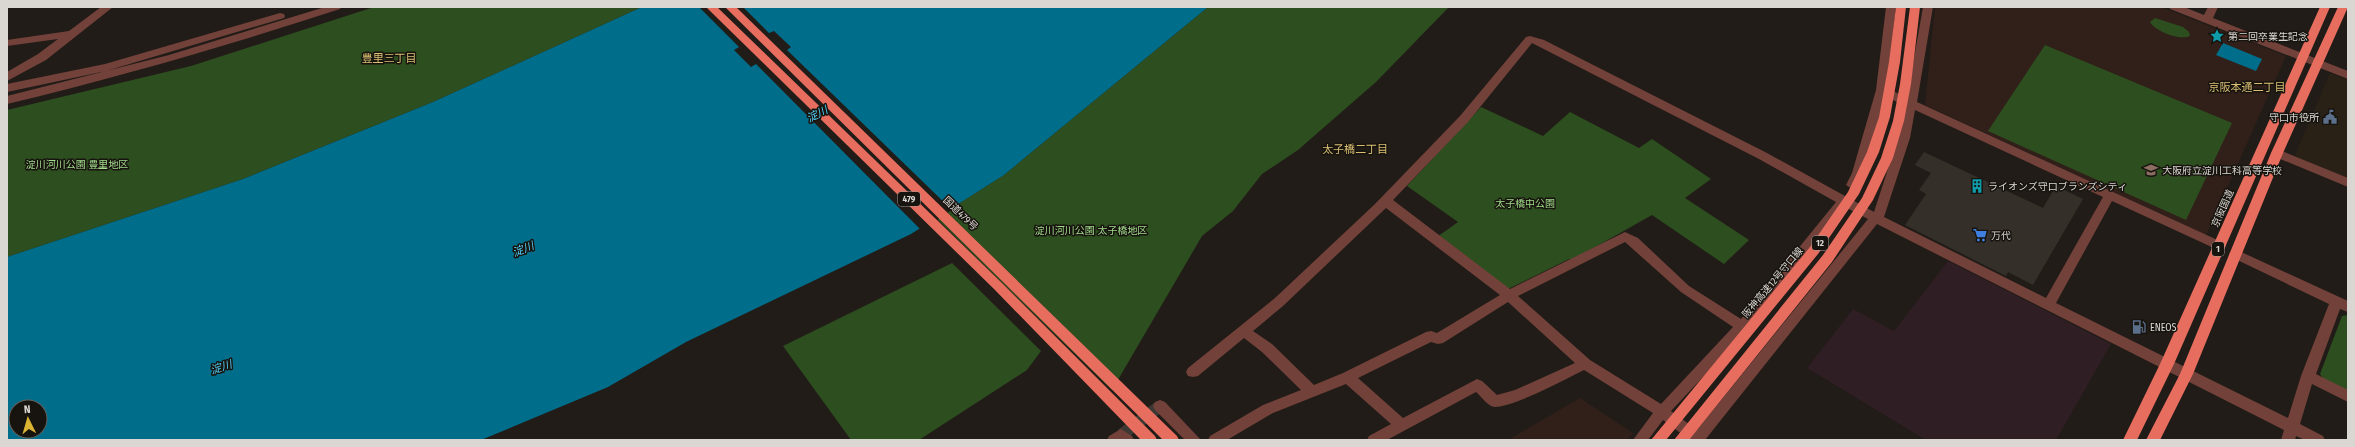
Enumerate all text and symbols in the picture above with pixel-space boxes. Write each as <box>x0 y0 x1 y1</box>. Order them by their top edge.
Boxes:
place icon: 第二回卒業生記念 <box>2209 28 2225 44</box>
place label: 第二回卒業生記念 <box>2228 31 2308 43</box>
district label: 豊里三丁目 <box>362 52 417 65</box>
district label: 京阪本通二丁目 <box>2209 81 2286 94</box>
water label: 淀川 <box>804 103 831 125</box>
public building icon: 守口市役所 <box>2322 109 2338 125</box>
place label: 守口市役所 <box>2269 112 2319 124</box>
district label: 太子橋二丁目 <box>1322 143 1388 156</box>
park label: 淀川河川公園 豊里地区 <box>26 159 128 171</box>
school or university icon: 大阪府立淀川工科高等学校 <box>2143 162 2159 178</box>
place label: 大阪府立淀川工科高等学校 <box>2162 165 2282 177</box>
building icon: ライオンズ守口ブランズシティ <box>1969 178 1985 194</box>
place label: ライオンズ守口ブランズシティ <box>1988 181 2127 193</box>
street label: 京阪国道 <box>2209 188 2237 229</box>
road number: 479 <box>898 192 920 206</box>
street label: 国道479号 <box>941 194 980 233</box>
park label: 太子橋中公園 <box>1495 198 1555 210</box>
park label: 淀川河川公園 太子橋地区 <box>1035 225 1147 237</box>
supermarket icon: 万代 <box>1972 227 1988 243</box>
place label: 万代 <box>1991 230 2011 242</box>
road number: 12 <box>1812 236 1828 250</box>
water label: 淀川 <box>511 239 537 260</box>
road number: 1 <box>2212 242 2224 256</box>
street label: 阪神高速12号守口線 <box>1740 245 1806 320</box>
fuel station icon: ENEOS <box>2131 319 2147 335</box>
place label: ENEOS <box>2150 322 2177 334</box>
water label: 淀川 <box>209 358 235 377</box>
north arrow <box>8 399 48 439</box>
text: N <box>23 403 31 416</box>

